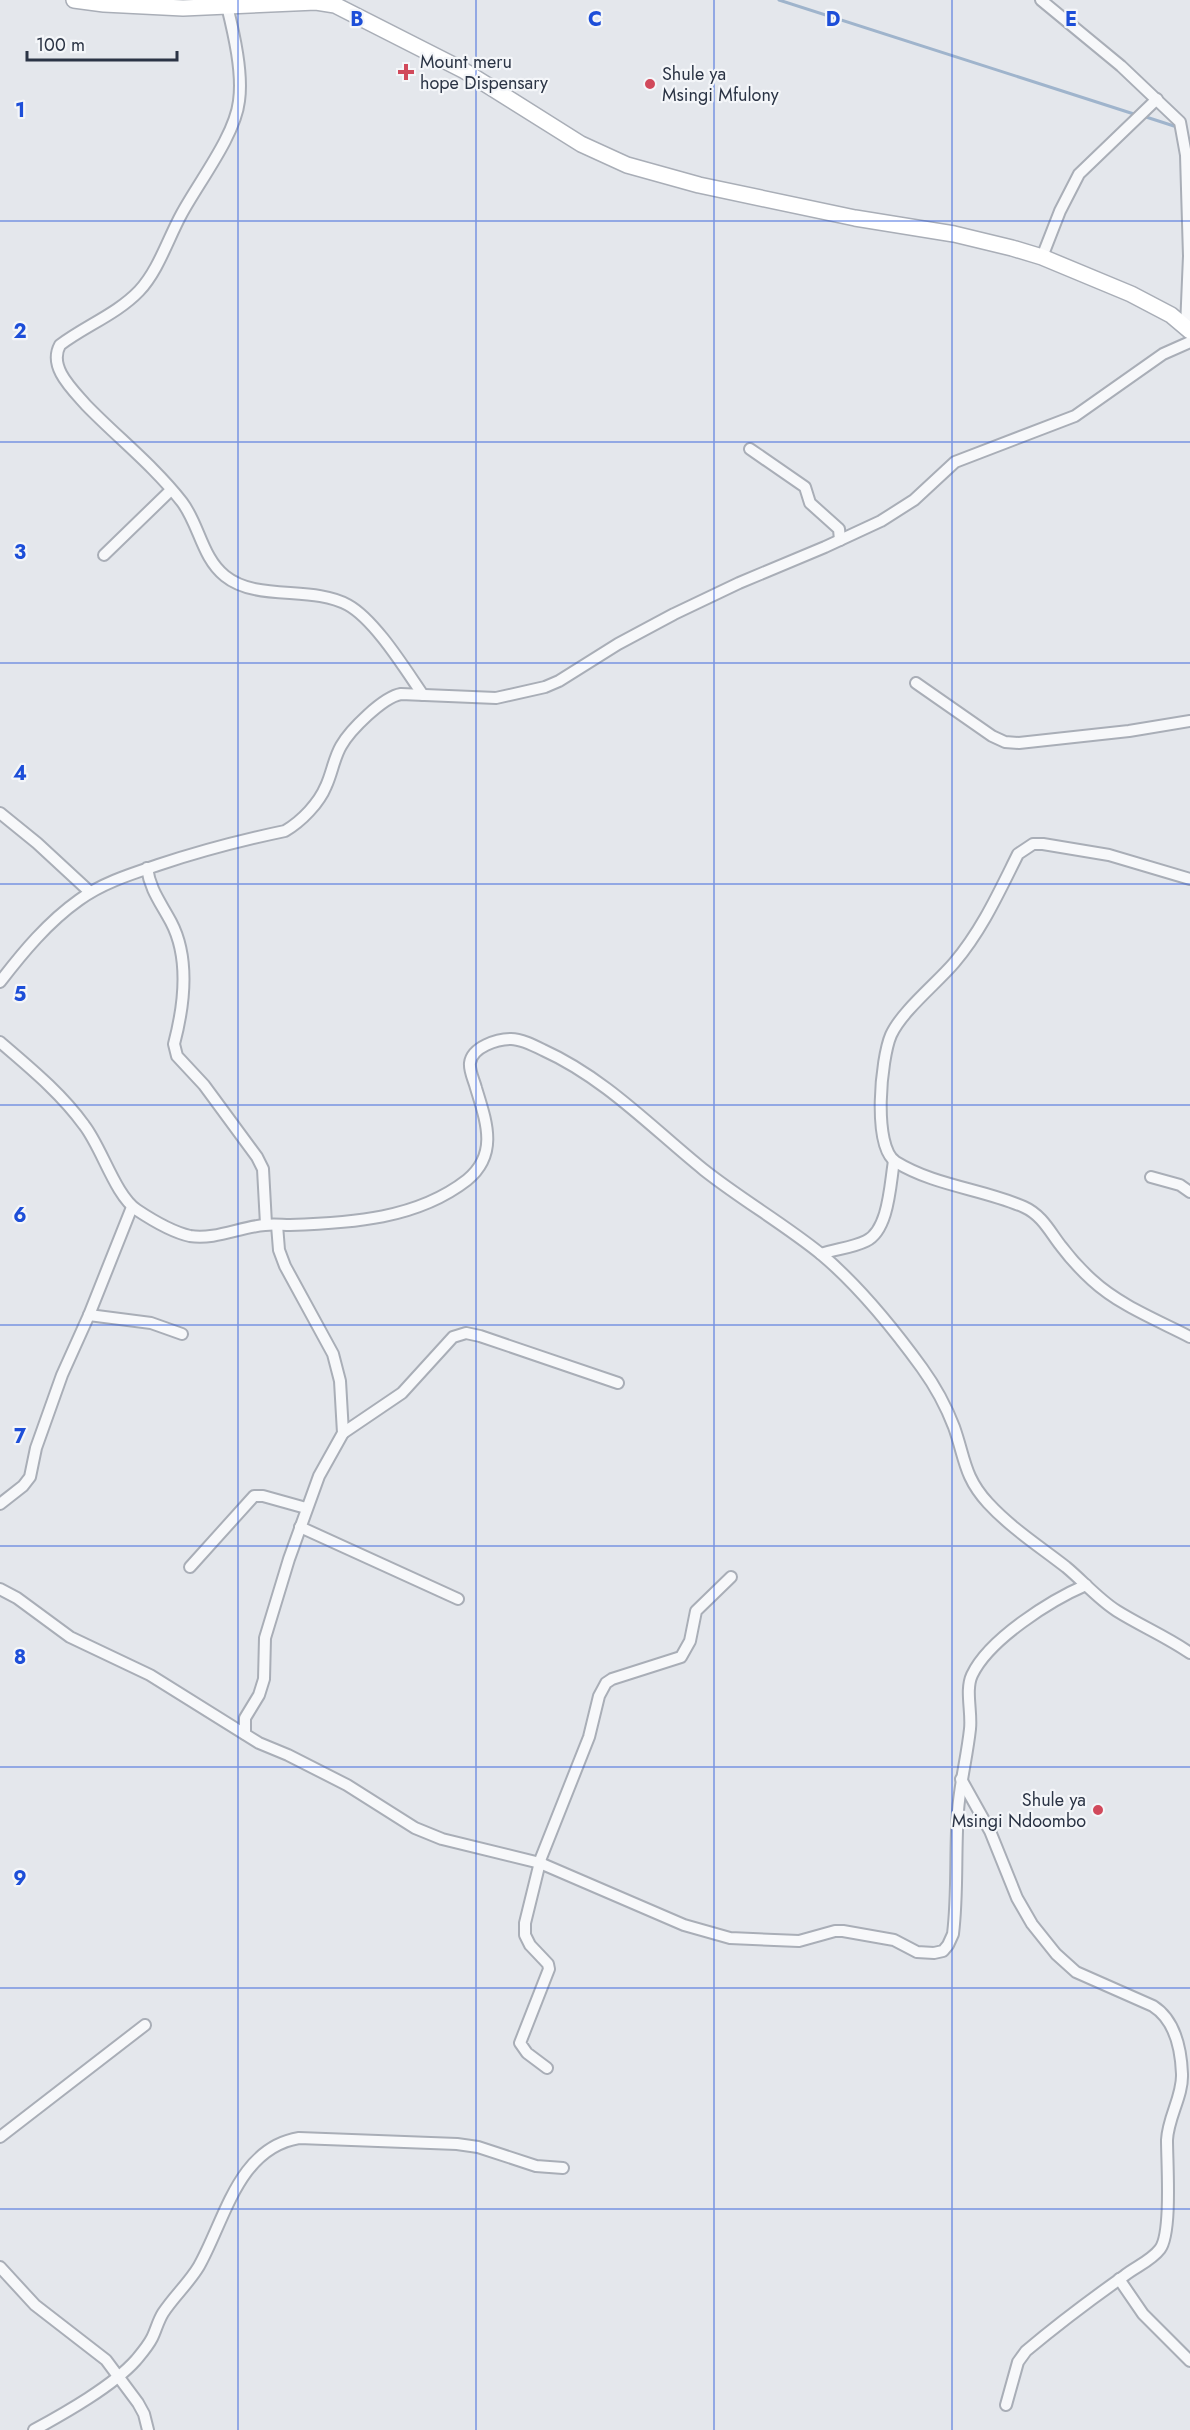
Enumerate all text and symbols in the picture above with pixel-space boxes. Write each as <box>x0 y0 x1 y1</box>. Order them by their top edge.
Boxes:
text: B <box>350 5 364 34</box>
text: C <box>588 5 602 34</box>
text: D <box>826 5 840 34</box>
text: E <box>1065 5 1077 34</box>
scale bar <box>27 24 177 62</box>
text: 100 m <box>36 32 85 58</box>
place label: Mount meru hope Dispensary <box>420 49 548 96</box>
place label: Shule ya Msingi Mfulony <box>662 61 779 108</box>
marker: Mount meru hope Dispensary <box>397 63 415 81</box>
marker: Shule ya Msingi Mfulony <box>643 77 657 91</box>
text: 1 <box>15 96 25 125</box>
text: 2 <box>13 317 27 346</box>
text: 3 <box>14 538 26 567</box>
text: 4 <box>13 759 27 788</box>
text: 5 <box>14 980 27 1009</box>
text: 6 <box>13 1201 27 1230</box>
text: 7 <box>14 1422 27 1451</box>
text: 8 <box>14 1643 26 1672</box>
place label: Shule ya Msingi Ndoombo <box>952 1787 1086 1834</box>
marker: Shule ya Msingi Ndoombo <box>1091 1803 1105 1817</box>
text: 9 <box>13 1864 27 1893</box>

